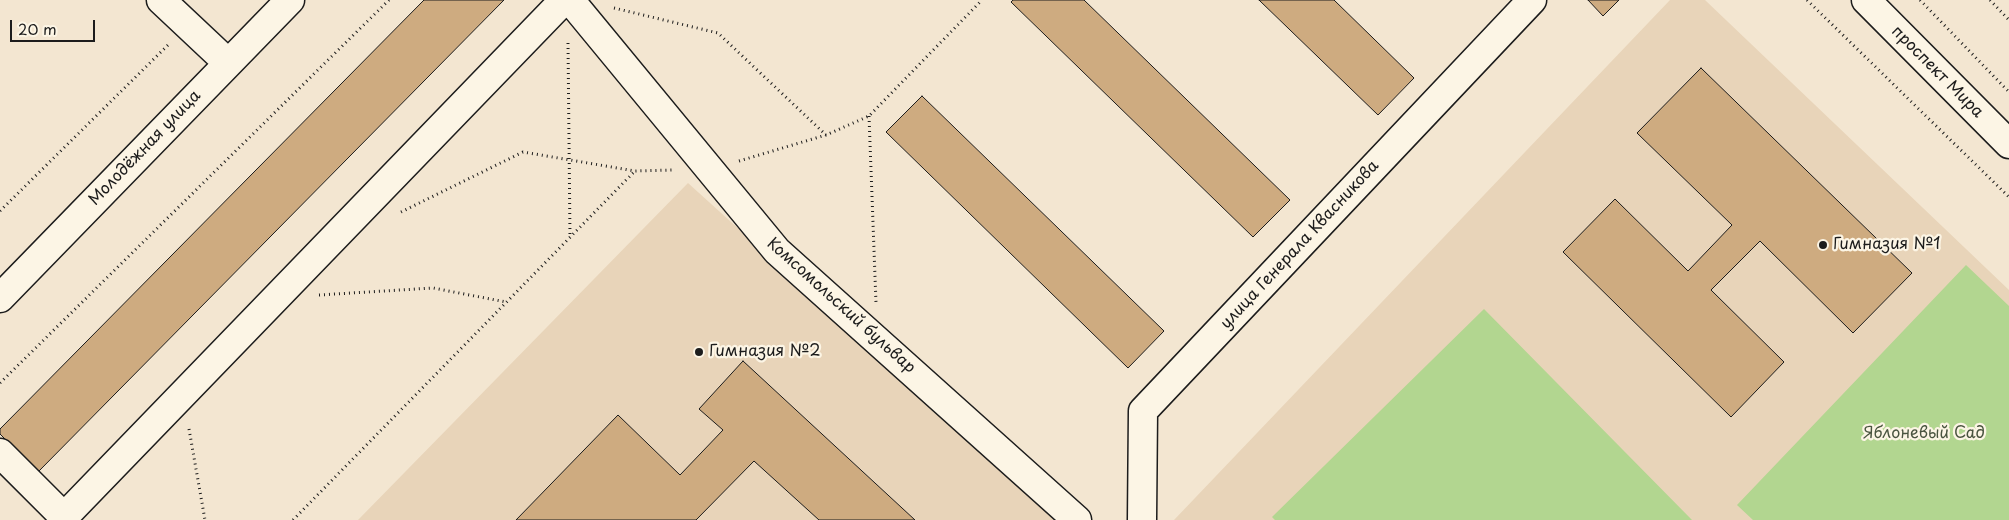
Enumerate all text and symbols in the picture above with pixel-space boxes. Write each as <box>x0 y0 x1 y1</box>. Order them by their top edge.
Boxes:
scale bar <box>12 10 98 42</box>
text: 20 m <box>18 17 57 40</box>
street label: проспект Мира <box>1887 22 1987 122</box>
street label: Молодёжная улица <box>85 86 205 210</box>
street label: улица Генерала Квасникова <box>1217 157 1383 333</box>
street label: Комсомольский бульвар <box>763 234 919 378</box>
place label: Гимназия №1 <box>1833 235 1940 255</box>
marker: Гимназия №1 <box>1817 239 1829 251</box>
place label: Гимназия №2 <box>709 342 821 362</box>
marker: Гимназия №2 <box>693 346 705 358</box>
park label: Яблоневый Сад <box>1863 424 1985 444</box>

